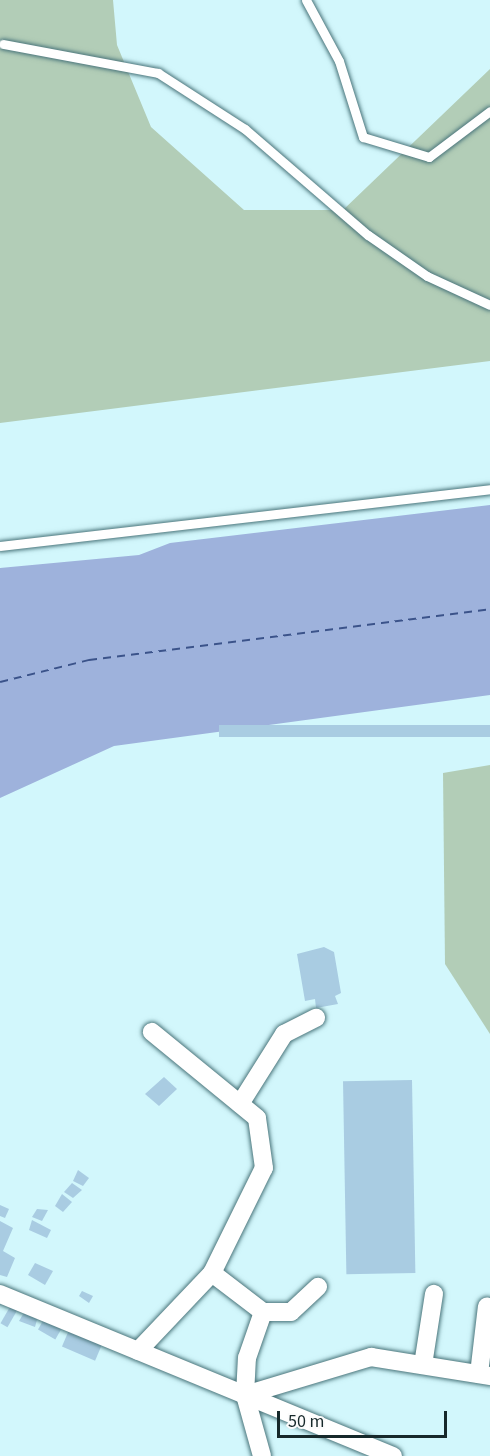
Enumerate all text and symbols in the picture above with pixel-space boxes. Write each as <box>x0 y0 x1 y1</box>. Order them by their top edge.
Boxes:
scale bar <box>280 1399 450 1437</box>
text: 50 m <box>288 1409 324 1434</box>

